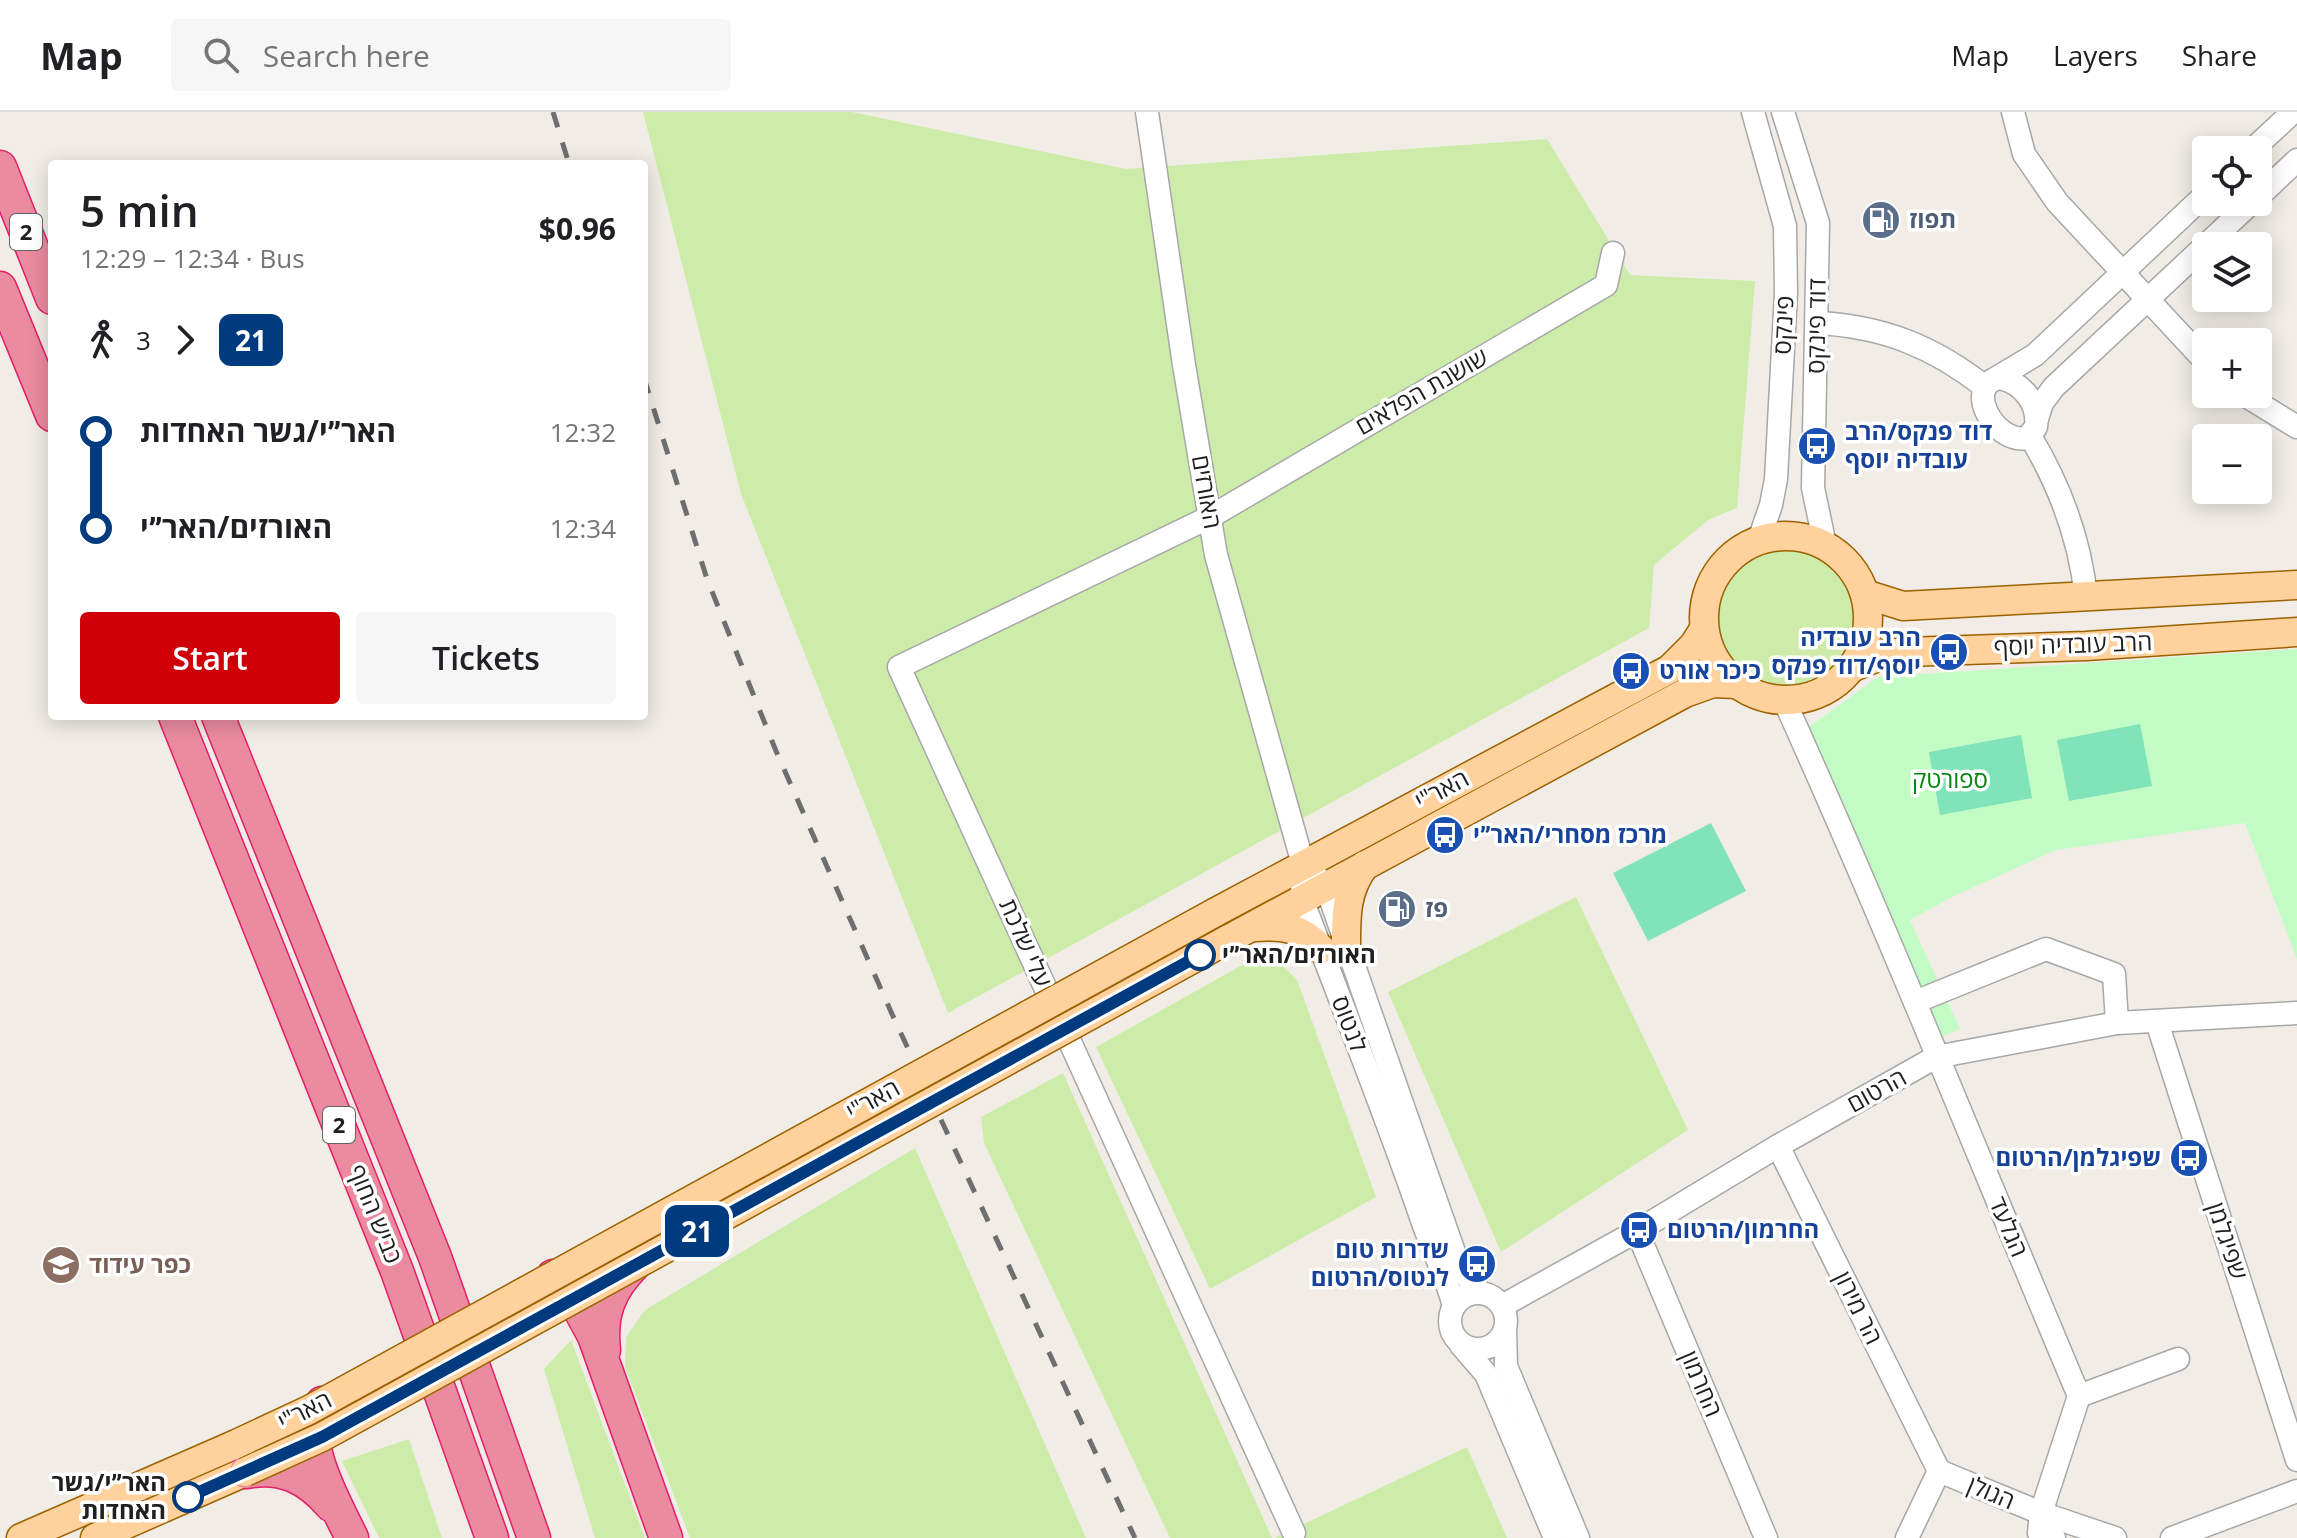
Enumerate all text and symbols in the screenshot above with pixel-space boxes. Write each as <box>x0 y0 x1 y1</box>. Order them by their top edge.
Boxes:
search box <box>171 19 731 91</box>
text: Map <box>40 29 123 81</box>
icon: search <box>199 33 243 77</box>
text: Search here <box>263 35 430 76</box>
text: Map <box>1951 36 2009 74</box>
text: Layers <box>2053 36 2138 74</box>
text: Share <box>2182 36 2257 74</box>
map controls <box>2192 136 2272 504</box>
button: locate <box>2192 136 2272 216</box>
text: 5 min <box>80 180 199 240</box>
fuel station icon: תפוז <box>1860 199 1902 241</box>
place label: תפוז <box>1909 202 1956 235</box>
text: $0.96 <box>539 208 616 249</box>
road number: 2 <box>10 214 42 250</box>
button: layers <box>2192 232 2272 312</box>
text: 12:29 – 12:34 · Bus <box>80 240 305 276</box>
street label: דוד פינקס <box>1798 278 1833 374</box>
street label: פינקס <box>1764 295 1801 355</box>
icon: walk <box>80 318 124 362</box>
icon: forward <box>163 318 207 362</box>
text: 21 <box>235 321 267 359</box>
text: 3 <box>136 322 151 358</box>
button: + <box>2192 328 2272 408</box>
street label: שושנת הפלאים <box>1349 339 1493 442</box>
text: האר״י/גשר האחדות <box>140 410 396 451</box>
text: 12:32 <box>550 414 616 450</box>
place label: דוד פנקס/הרב עובדיה יוסף <box>1845 414 1992 475</box>
button: − <box>2192 424 2272 504</box>
bus stop icon: דוד פנקס/הרב עובדיה יוסף <box>1796 425 1838 467</box>
street label: האורזים <box>1185 452 1230 531</box>
text: האורזים/האר״י <box>140 506 332 547</box>
text: 12:34 <box>550 510 616 546</box>
button: Start <box>80 612 340 704</box>
button: Tickets <box>356 612 616 704</box>
place label: הרב עובדיה יוסף/דוד פנקס <box>1771 620 1921 681</box>
street label: הרב עובדיה יוסף <box>1993 624 2153 663</box>
bus stop icon: הרב עובדיה יוסף/דוד פנקס <box>1928 631 1970 673</box>
bus stop icon: כיכר אורט <box>1610 650 1652 692</box>
place label: כיכר אורט <box>1659 653 1761 686</box>
street label: האר"י <box>1409 761 1474 817</box>
park label: ספורטק <box>1912 762 1988 795</box>
bus stop icon: מרכז מסחרי/האר״י <box>1424 814 1466 856</box>
place label: מרכז מסחרי/האר״י <box>1473 817 1667 850</box>
fuel station icon: פז <box>1376 888 1418 930</box>
place label: פז <box>1425 891 1448 924</box>
street label: עלי שלכת <box>992 893 1060 992</box>
place label: האורזים/האר״י <box>1222 937 1376 970</box>
marker: האורזים/האר״י <box>1185 940 1215 970</box>
street label: לנטוס <box>1325 991 1376 1056</box>
street label: הרטום <box>1841 1060 1912 1119</box>
street label: האר"י <box>840 1071 905 1127</box>
road number: 2 <box>323 1107 355 1143</box>
bus stop icon: שפיגלמן/הרטום <box>2168 1137 2210 1179</box>
place label: שפיגלמן/הרטום <box>1996 1140 2161 1173</box>
street label: כביש החוף <box>342 1159 411 1268</box>
street label: הגלעד <box>1982 1191 2037 1262</box>
street label: שפיגלמן <box>2200 1198 2256 1283</box>
line badge: 21 <box>661 1205 733 1257</box>
bus stop icon: החרמון/הרטום <box>1618 1209 1660 1251</box>
text: 21 <box>681 1212 713 1250</box>
place label: החרמון/הרטום <box>1667 1212 1819 1245</box>
place label: שדרות טום לנטוס/הרטום <box>1311 1232 1449 1293</box>
bus stop icon: שדרות טום לנטוס/הרטום <box>1456 1243 1498 1285</box>
school or university icon: כפר עידוד <box>40 1244 82 1286</box>
place label: כפר עידוד <box>89 1247 191 1280</box>
street label: הר מירון <box>1827 1265 1891 1350</box>
street label: החרמון <box>1674 1345 1731 1422</box>
street label: האר"י <box>272 1382 337 1437</box>
place label: האר״י/גשר האחדות <box>52 1465 166 1526</box>
street label: הגולן <box>1963 1467 2020 1516</box>
marker: האר״י/גשר האחדות <box>173 1482 203 1512</box>

